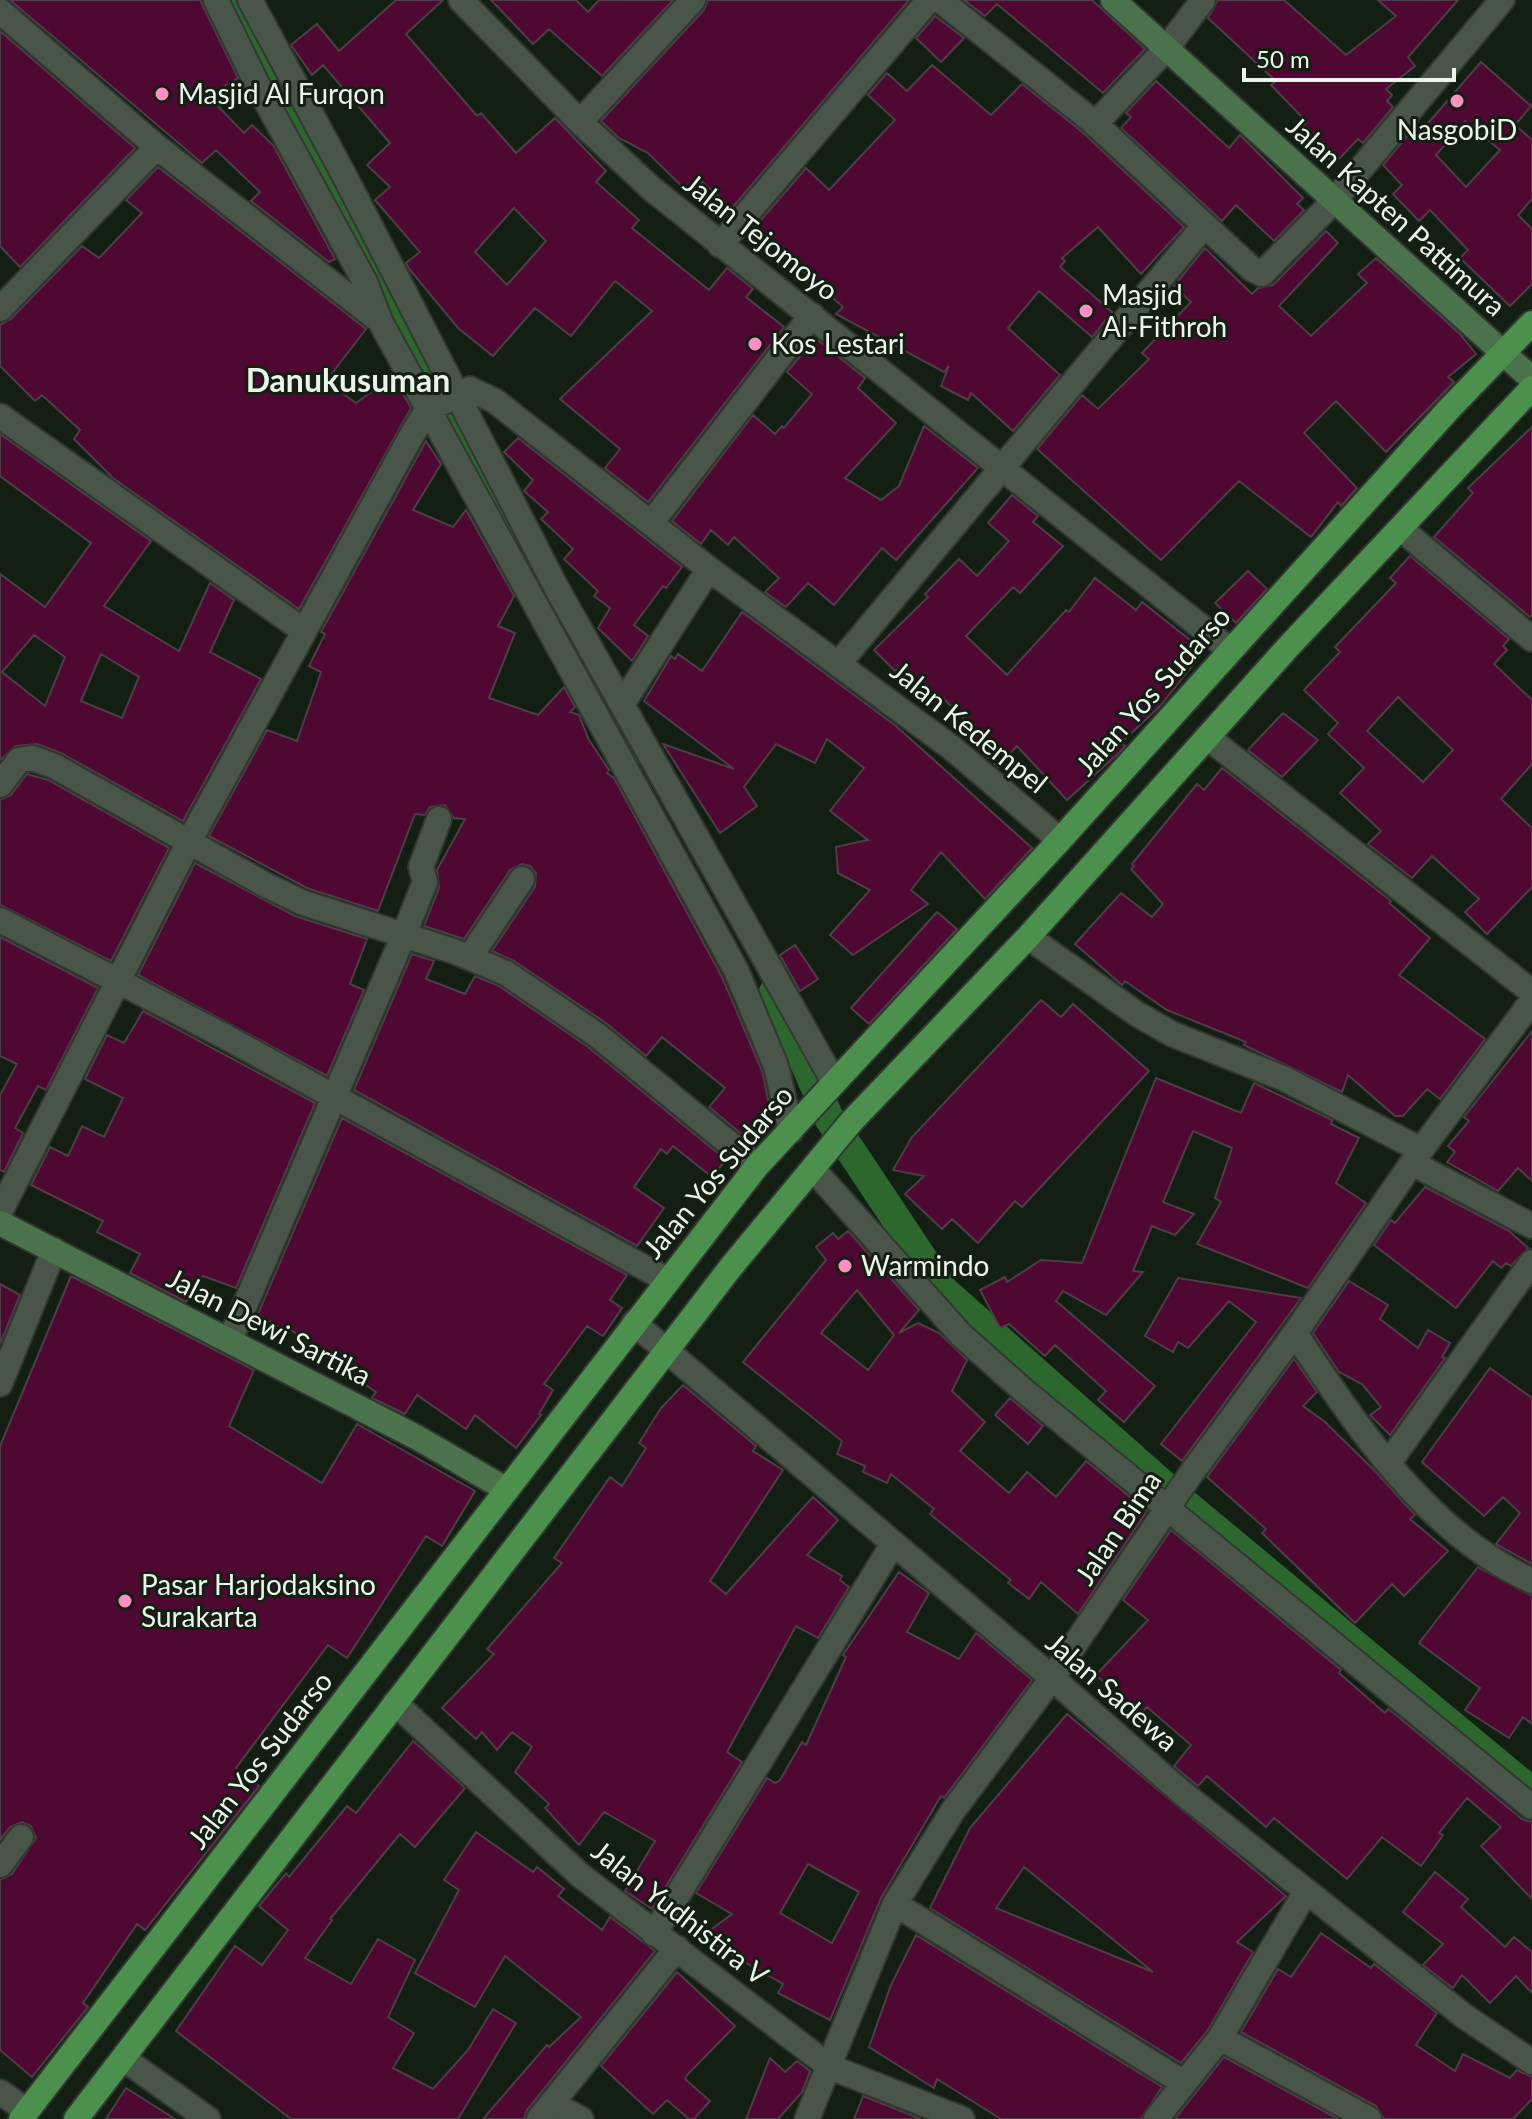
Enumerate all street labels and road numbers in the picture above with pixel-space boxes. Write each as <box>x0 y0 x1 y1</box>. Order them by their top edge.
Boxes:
street label: Jalan Kapten Pattimura <box>1280 108 1513 322</box>
street label: Jalan Tejomoyo <box>678 165 846 307</box>
street label: Jalan Yos Sudarso <box>1068 599 1237 782</box>
street label: Jalan Kedempel <box>885 653 1055 800</box>
street label: Jalan Yos Sudarso <box>635 1078 799 1265</box>
street label: Jalan Dewi Sartika <box>162 1260 377 1392</box>
street label: Jalan Bima <box>1067 1464 1168 1591</box>
street label: Jalan Sadewa <box>1040 1625 1186 1758</box>
street label: Jalan Yos Sudarso <box>180 1664 339 1855</box>
street label: Jalan Yudhistira V <box>586 1833 776 1992</box>

